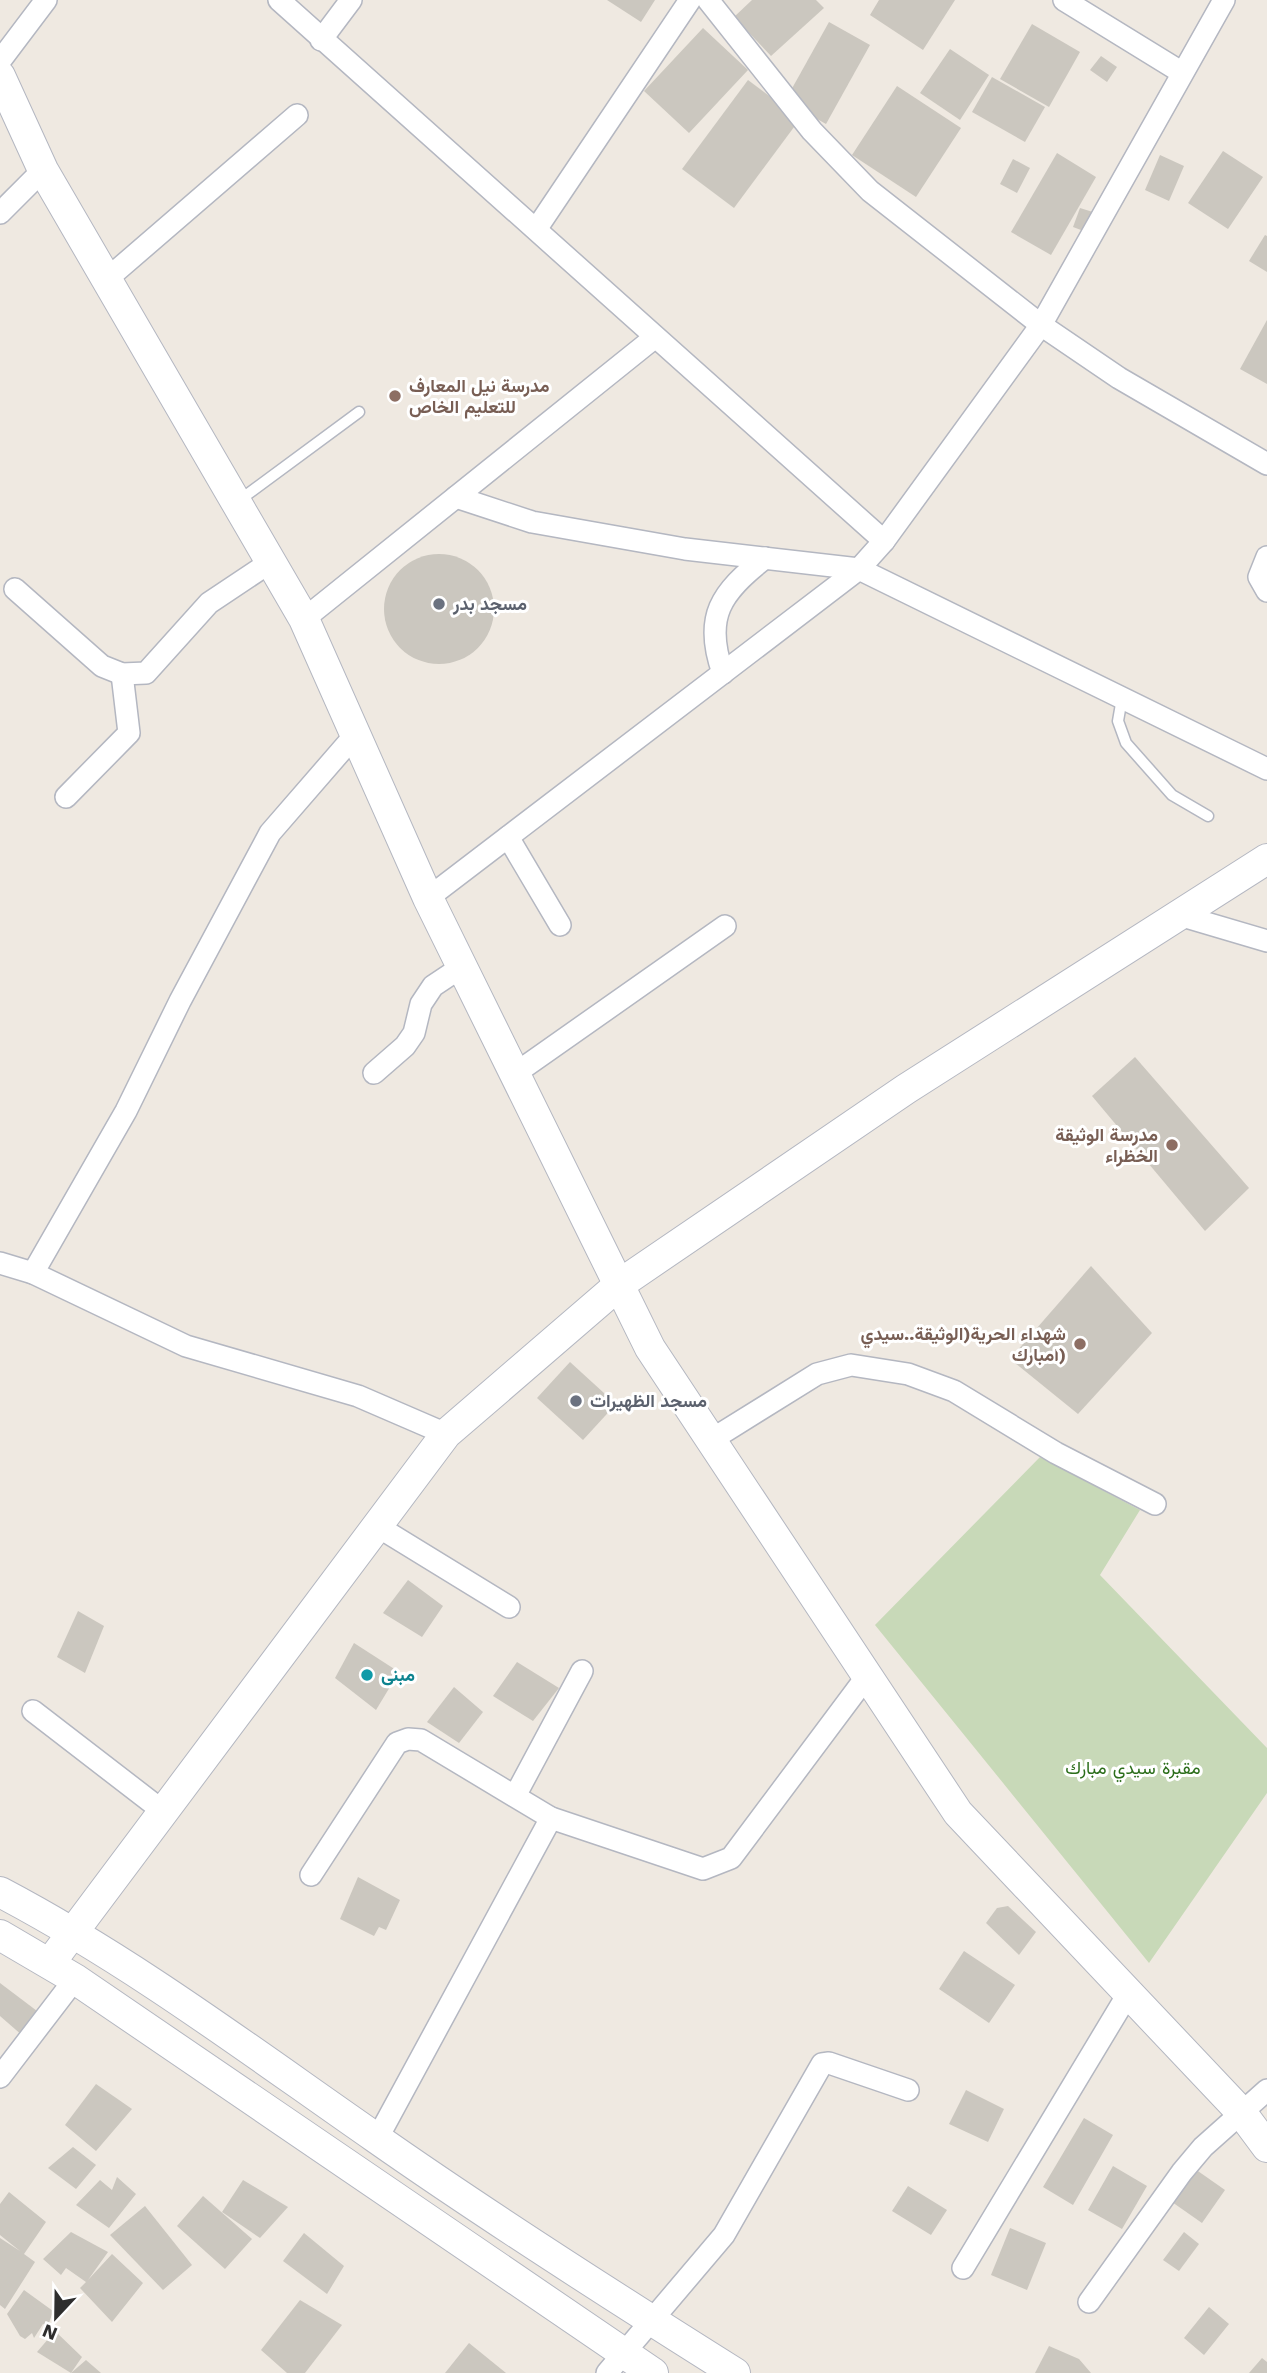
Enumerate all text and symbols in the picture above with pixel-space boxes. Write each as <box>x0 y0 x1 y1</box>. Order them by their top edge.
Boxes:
place label: مدرسة نيل المعارف للتعليم الخاص <box>409 375 550 419</box>
marker: مدرسة نيل المعارف للتعليم الخاص <box>387 388 403 404</box>
place label: مسجد بدر <box>452 593 527 615</box>
marker: مسجد بدر <box>431 596 447 612</box>
place label: مدرسة الوثيقة الخظراء <box>1055 1124 1158 1167</box>
marker: مدرسة الوثيقة الخظراء <box>1164 1137 1180 1153</box>
place label: شهداء الحرية(الوثيقة..سيدي امبارك) <box>860 1323 1066 1366</box>
marker: شهداء الحرية(الوثيقة..سيدي امبارك) <box>1072 1336 1088 1352</box>
place label: مسجد الظهيرات <box>590 1390 707 1412</box>
marker: مسجد الظهيرات <box>568 1393 584 1409</box>
place label: مبنى <box>381 1664 415 1686</box>
marker: مبنى <box>359 1667 375 1683</box>
park label: مقبرة سيدي مبارك <box>1065 1757 1201 1783</box>
north arrow <box>21 2282 91 2352</box>
text: N <box>39 2319 61 2346</box>

